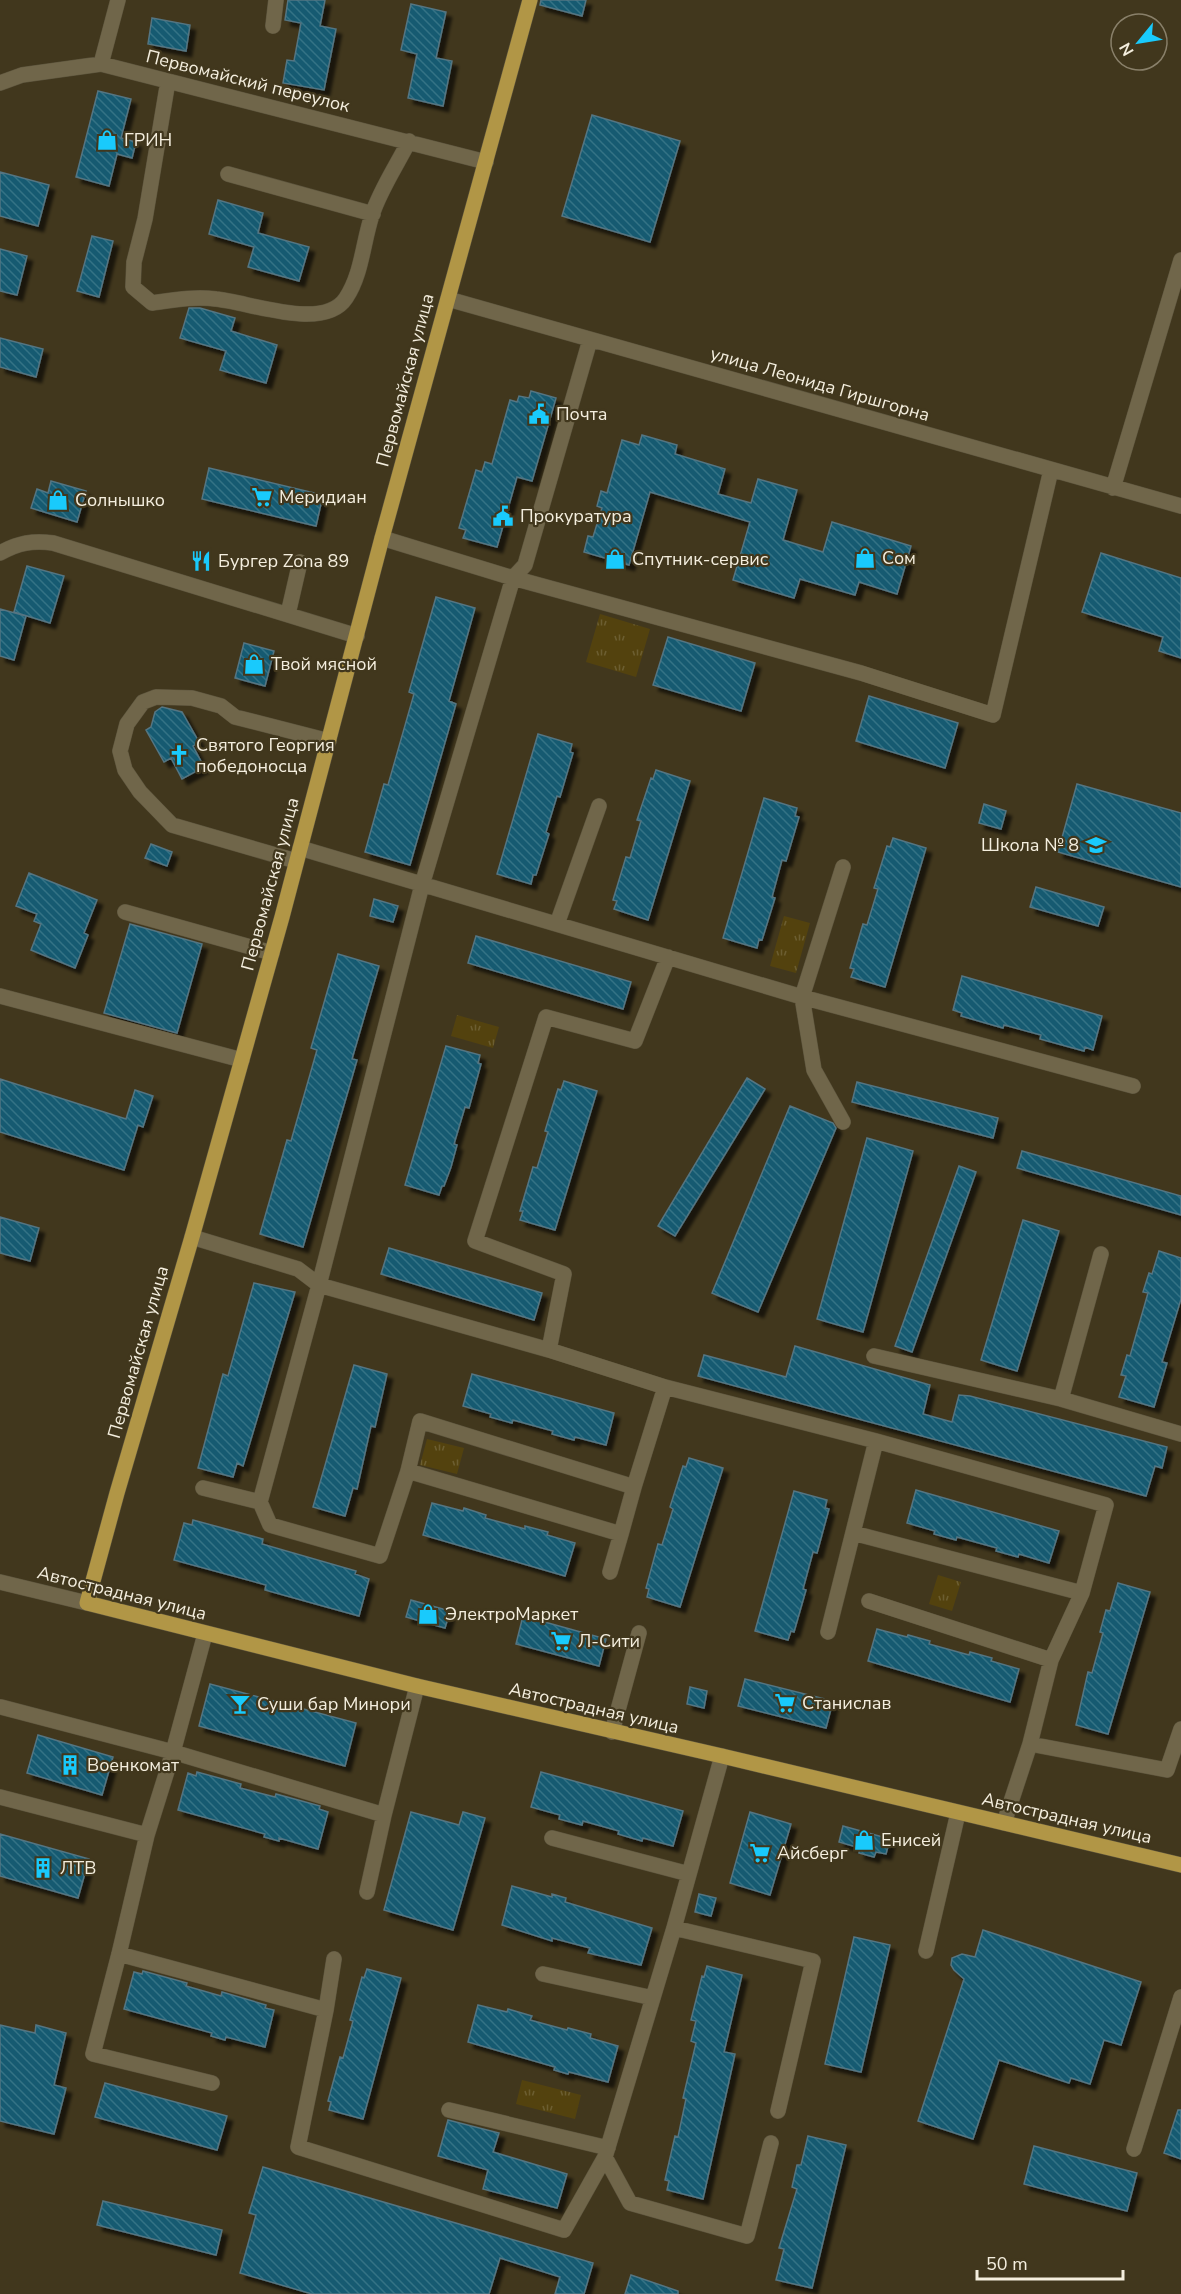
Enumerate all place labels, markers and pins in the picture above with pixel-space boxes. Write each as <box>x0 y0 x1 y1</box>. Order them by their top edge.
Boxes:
shop icon: ГРИН <box>95 128 119 152</box>
place label: ГРИН <box>124 128 172 152</box>
public building icon: Почта <box>527 402 551 426</box>
place label: Почта <box>556 402 607 426</box>
supermarket icon: Меридиан <box>250 485 274 509</box>
place label: Меридиан <box>279 485 367 509</box>
shop icon: Солнышко <box>46 488 70 512</box>
place label: Солнышко <box>75 488 165 512</box>
public building icon: Прокуратура <box>491 504 515 528</box>
place label: Прокуратура <box>520 504 632 528</box>
shop icon: Сом <box>853 546 877 570</box>
place label: Сом <box>882 546 916 570</box>
shop icon: Спутник-сервис <box>603 547 627 571</box>
place label: Спутник-сервис <box>632 547 769 571</box>
restaurant icon: Бургер Zona 89 <box>189 549 213 573</box>
place label: Бургер Zona 89 <box>218 549 349 573</box>
shop icon: Твой мясной <box>242 652 266 676</box>
place label: Твой мясной <box>271 652 377 676</box>
place label: Святого Георгия победоносца <box>196 733 335 778</box>
church icon: Святого Георгия победоносца <box>167 743 191 767</box>
place label: Школа № 8 <box>981 833 1079 857</box>
school or university icon: Школа № 8 <box>1084 833 1108 857</box>
shop icon: ЭлектроМаркет <box>416 1602 440 1626</box>
place label: ЭлектроМаркет <box>445 1602 578 1626</box>
supermarket icon: Л-Сити <box>549 1629 573 1653</box>
place label: Л-Сити <box>578 1629 640 1653</box>
supermarket icon: Станислав <box>773 1691 797 1715</box>
place label: Станислав <box>802 1691 891 1715</box>
bar icon: Суши бар Минори <box>228 1692 252 1716</box>
place label: Суши бар Минори <box>257 1692 411 1716</box>
building icon: Военкомат <box>58 1753 82 1777</box>
place label: Военкомат <box>87 1753 179 1777</box>
shop icon: Енисей <box>852 1828 876 1852</box>
place label: Енисей <box>881 1828 941 1852</box>
supermarket icon: Айсберг <box>748 1841 772 1865</box>
place label: Айсберг <box>777 1841 848 1865</box>
building icon: ЛТВ <box>31 1856 55 1880</box>
place label: ЛТВ <box>60 1856 96 1880</box>

